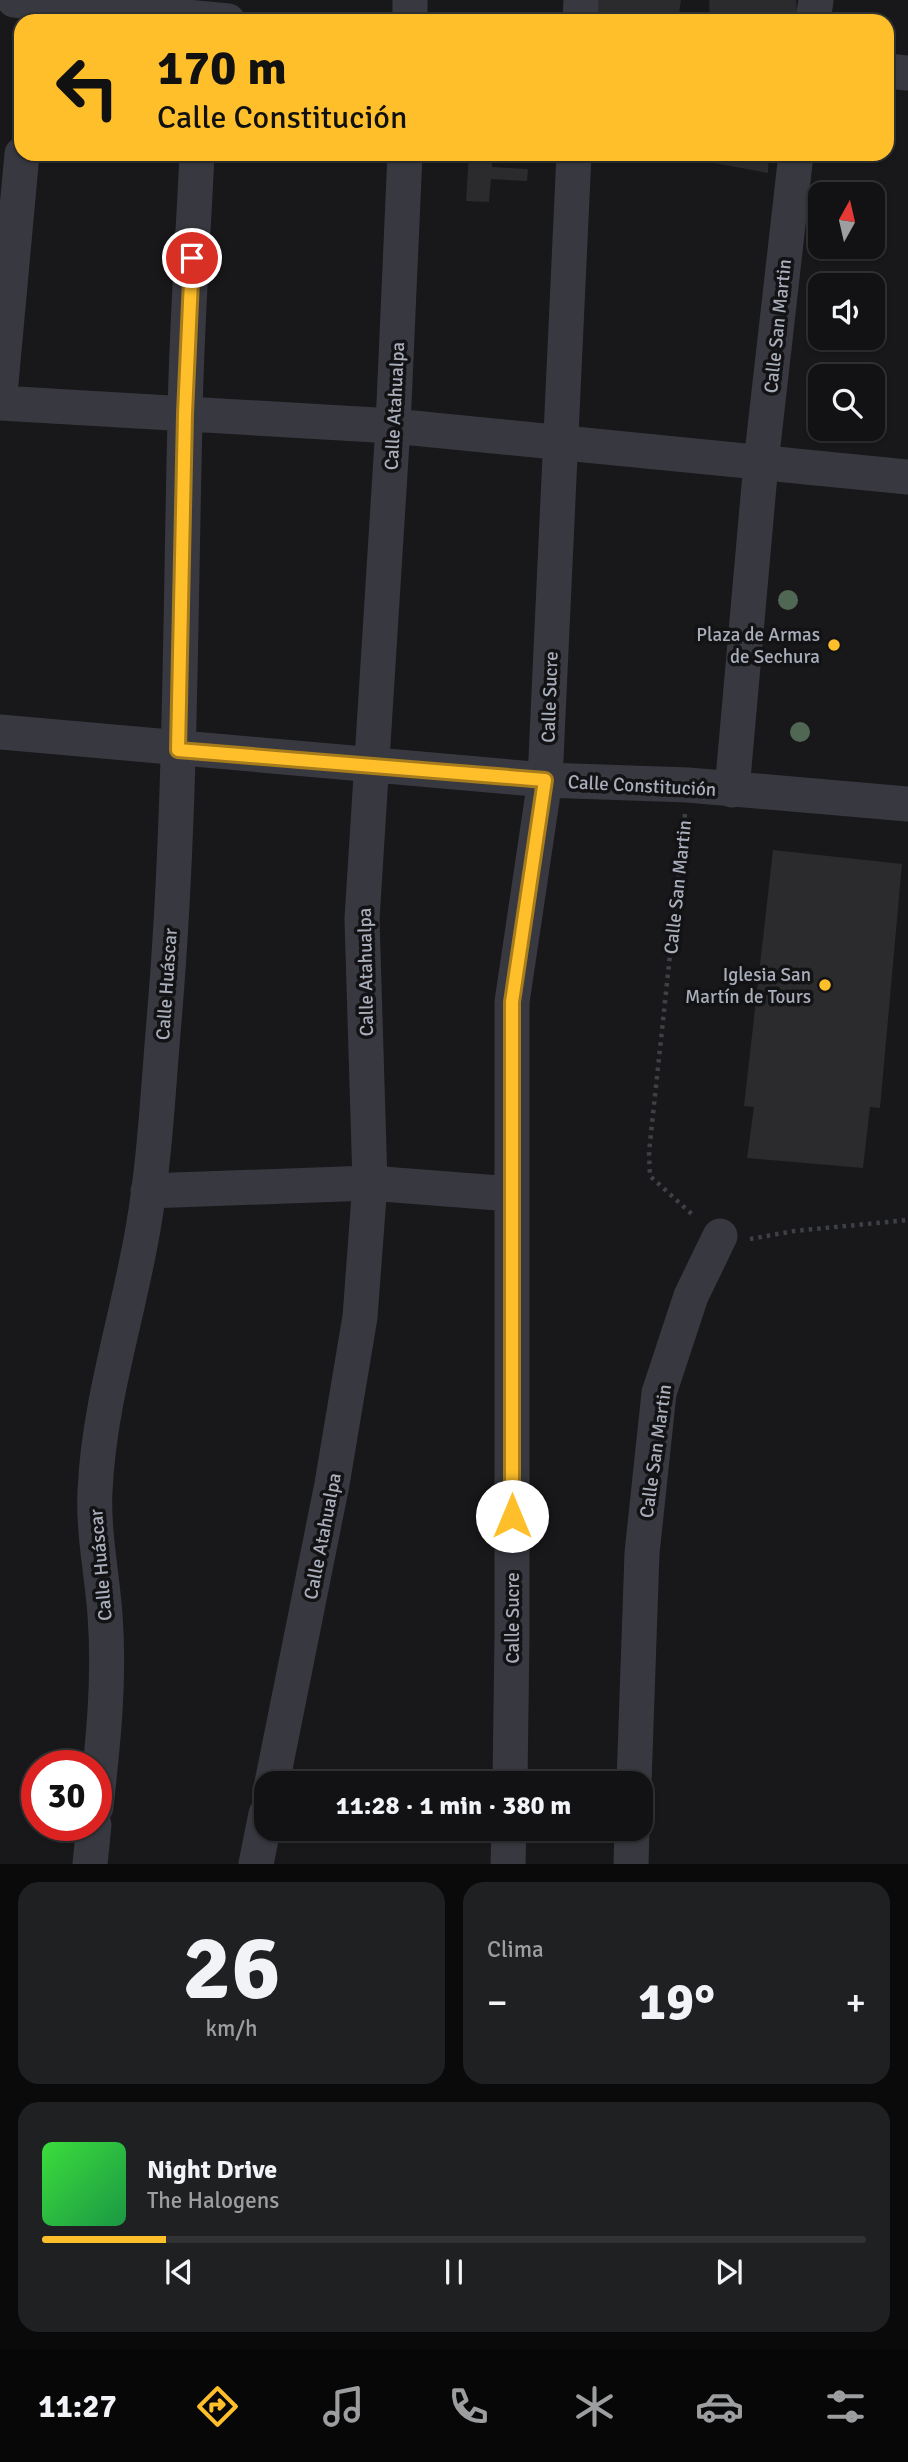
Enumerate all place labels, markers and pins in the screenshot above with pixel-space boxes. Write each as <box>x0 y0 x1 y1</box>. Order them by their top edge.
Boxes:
pin <box>162 228 222 288</box>
place label: Plaza de Armas de Sechura <box>696 623 820 669</box>
marker: Plaza de Armas de Sechura <box>826 637 842 653</box>
place label: Iglesia San Martín de Tours <box>685 963 811 1009</box>
marker: Iglesia San Martín de Tours <box>817 977 833 993</box>

